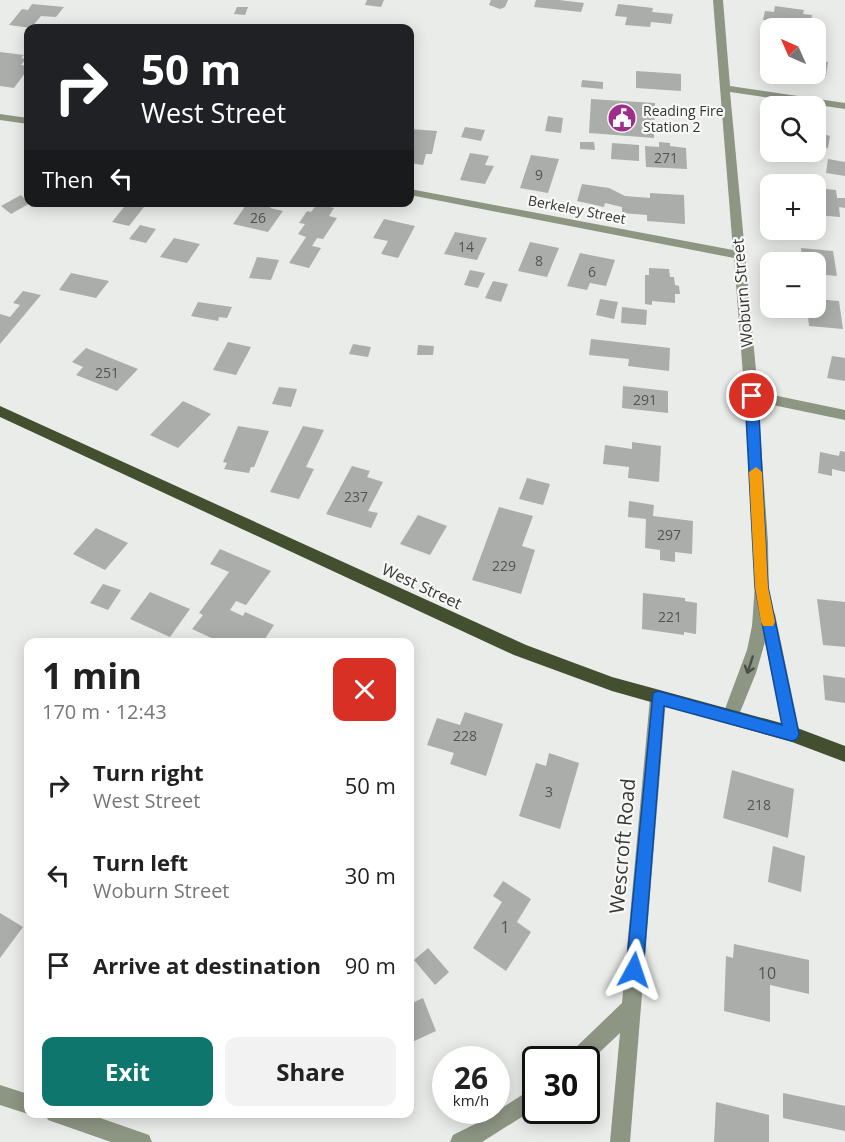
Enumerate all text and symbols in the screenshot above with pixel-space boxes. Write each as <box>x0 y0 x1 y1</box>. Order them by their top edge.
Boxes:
north arrow <box>760 18 826 84</box>
map controls <box>760 18 826 318</box>
text: 50 m <box>141 40 241 97</box>
icon: right <box>42 48 120 126</box>
text: West Street <box>141 94 286 131</box>
button: search <box>760 96 826 162</box>
place label: Reading Fire Station 2 <box>643 101 724 136</box>
public building icon: Reading Fire Station 2 <box>606 102 638 134</box>
house number: 271 <box>654 148 678 167</box>
icon: left <box>105 162 138 195</box>
text: Then <box>42 164 93 194</box>
house number: 9 <box>535 165 543 184</box>
button: + <box>760 174 826 240</box>
street label: Berkeley Street <box>527 190 627 228</box>
house number: 26 <box>250 208 266 227</box>
house number: 14 <box>458 237 474 256</box>
street label: Woburn Street <box>726 237 758 348</box>
house number: 8 <box>535 251 543 270</box>
button: − <box>760 252 826 318</box>
house number: 6 <box>588 262 596 281</box>
house number: 251 <box>95 363 119 382</box>
pin <box>726 370 777 421</box>
icon: arrive <box>735 379 768 412</box>
house number: 291 <box>633 390 657 409</box>
house number: 237 <box>344 487 368 506</box>
house number: 297 <box>657 525 681 544</box>
house number: 229 <box>492 556 516 575</box>
street label: West Street <box>378 558 466 614</box>
house number: 221 <box>658 607 682 626</box>
text: 1 min <box>42 651 142 700</box>
one-way arrow <box>744 655 755 674</box>
button: close <box>333 658 396 721</box>
text: 170 m · 12:43 <box>42 698 167 725</box>
house number: 228 <box>453 726 477 745</box>
text: Turn right <box>93 757 204 787</box>
icon: right <box>42 769 75 802</box>
text: 50 m <box>345 770 396 800</box>
street label: Wescroft Road <box>603 777 641 915</box>
house number: 3 <box>545 782 553 801</box>
text: West Street <box>93 787 200 814</box>
house number: 218 <box>747 795 771 814</box>
text: Turn left <box>93 847 188 877</box>
icon: left <box>42 859 75 892</box>
text: 30 m <box>345 860 396 890</box>
text: Woburn Street <box>93 877 230 904</box>
house number: 1 <box>500 916 510 938</box>
position arrow <box>602 938 666 1002</box>
icon: arrive <box>42 949 75 982</box>
text: Arrive at destination <box>93 950 321 980</box>
text: 90 m <box>345 950 396 980</box>
house number: 10 <box>758 962 776 984</box>
button: Exit <box>42 1037 213 1106</box>
button: Share <box>225 1037 396 1106</box>
speed limit sign: 30 <box>522 1046 600 1124</box>
text: 26 <box>454 1057 488 1098</box>
text: km/h <box>453 1090 489 1110</box>

